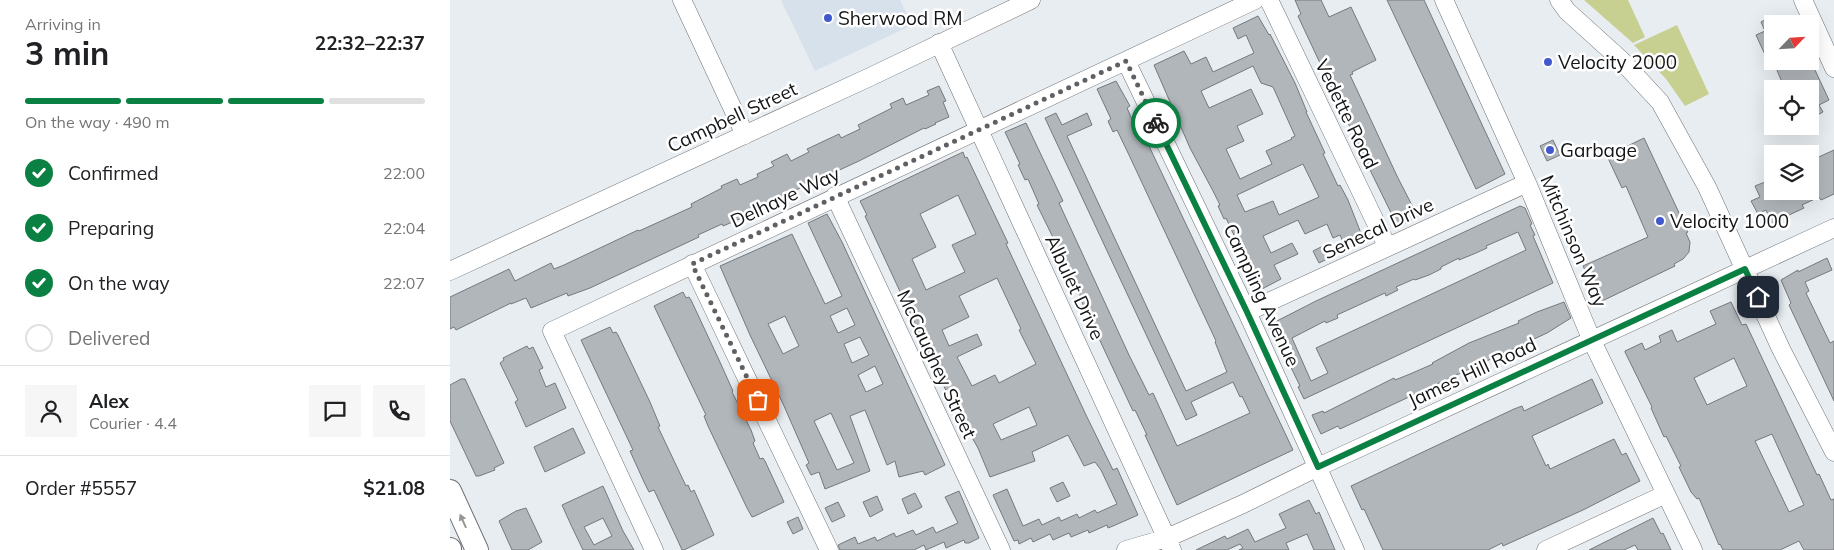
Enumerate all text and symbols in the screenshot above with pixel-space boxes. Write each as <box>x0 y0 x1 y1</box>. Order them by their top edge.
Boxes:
place label: Sherwood RM <box>838 6 963 30</box>
marker: Sherwood RM <box>822 12 834 24</box>
text: Arriving in <box>25 14 101 34</box>
north arrow <box>1764 15 1819 70</box>
map controls <box>1764 15 1819 200</box>
text: 22:32–22:37 <box>315 31 425 55</box>
text: 3 min <box>25 33 109 73</box>
place label: Velocity 2000 <box>1558 50 1677 74</box>
street label: Vedette Road <box>1310 55 1384 173</box>
marker: Velocity 2000 <box>1542 56 1554 68</box>
street label: Campbell Street <box>663 76 801 158</box>
button: locate <box>1764 80 1819 135</box>
courier <box>1131 98 1181 148</box>
icon: bike <box>1142 109 1170 137</box>
text: On the way · 490 m <box>25 112 170 132</box>
place label: Garbage <box>1560 138 1637 162</box>
marker: Garbage <box>1544 144 1556 156</box>
button: layers <box>1764 145 1819 200</box>
icon: check <box>25 159 53 187</box>
text: Confirmed <box>68 161 159 185</box>
street label: Delhaye Way <box>726 161 844 233</box>
text: 22:00 <box>383 163 425 183</box>
street label: Mitchinson Way <box>1535 171 1613 311</box>
street label: Senecal Drive <box>1319 192 1437 264</box>
place label: Velocity 1000 <box>1670 209 1789 233</box>
icon: check <box>25 214 53 242</box>
marker: Velocity 1000 <box>1654 215 1666 227</box>
text: Preparing <box>68 216 154 240</box>
text: 22:04 <box>383 218 425 238</box>
street label: Campling Avenue <box>1218 220 1306 370</box>
street label: Albulet Drive <box>1040 231 1110 343</box>
icon: check <box>25 269 53 297</box>
text: On the way <box>68 271 170 295</box>
text: 22:07 <box>383 273 425 293</box>
pin <box>1737 276 1779 318</box>
icon: home <box>1744 283 1772 311</box>
street label: McCaughey Street <box>892 286 982 442</box>
text: Delivered <box>68 326 150 350</box>
street label: James Hill Road <box>1404 332 1540 412</box>
pin <box>737 379 779 421</box>
button: person <box>25 385 77 437</box>
button: chat <box>309 385 361 437</box>
button: phone <box>373 385 425 437</box>
icon: bag <box>744 386 772 414</box>
text: Alex <box>89 389 129 413</box>
text: Courier · 4.4 <box>89 413 177 433</box>
text: Order #5557 <box>25 476 137 500</box>
text: $21.08 <box>363 476 425 500</box>
one-way arrow <box>459 514 467 528</box>

